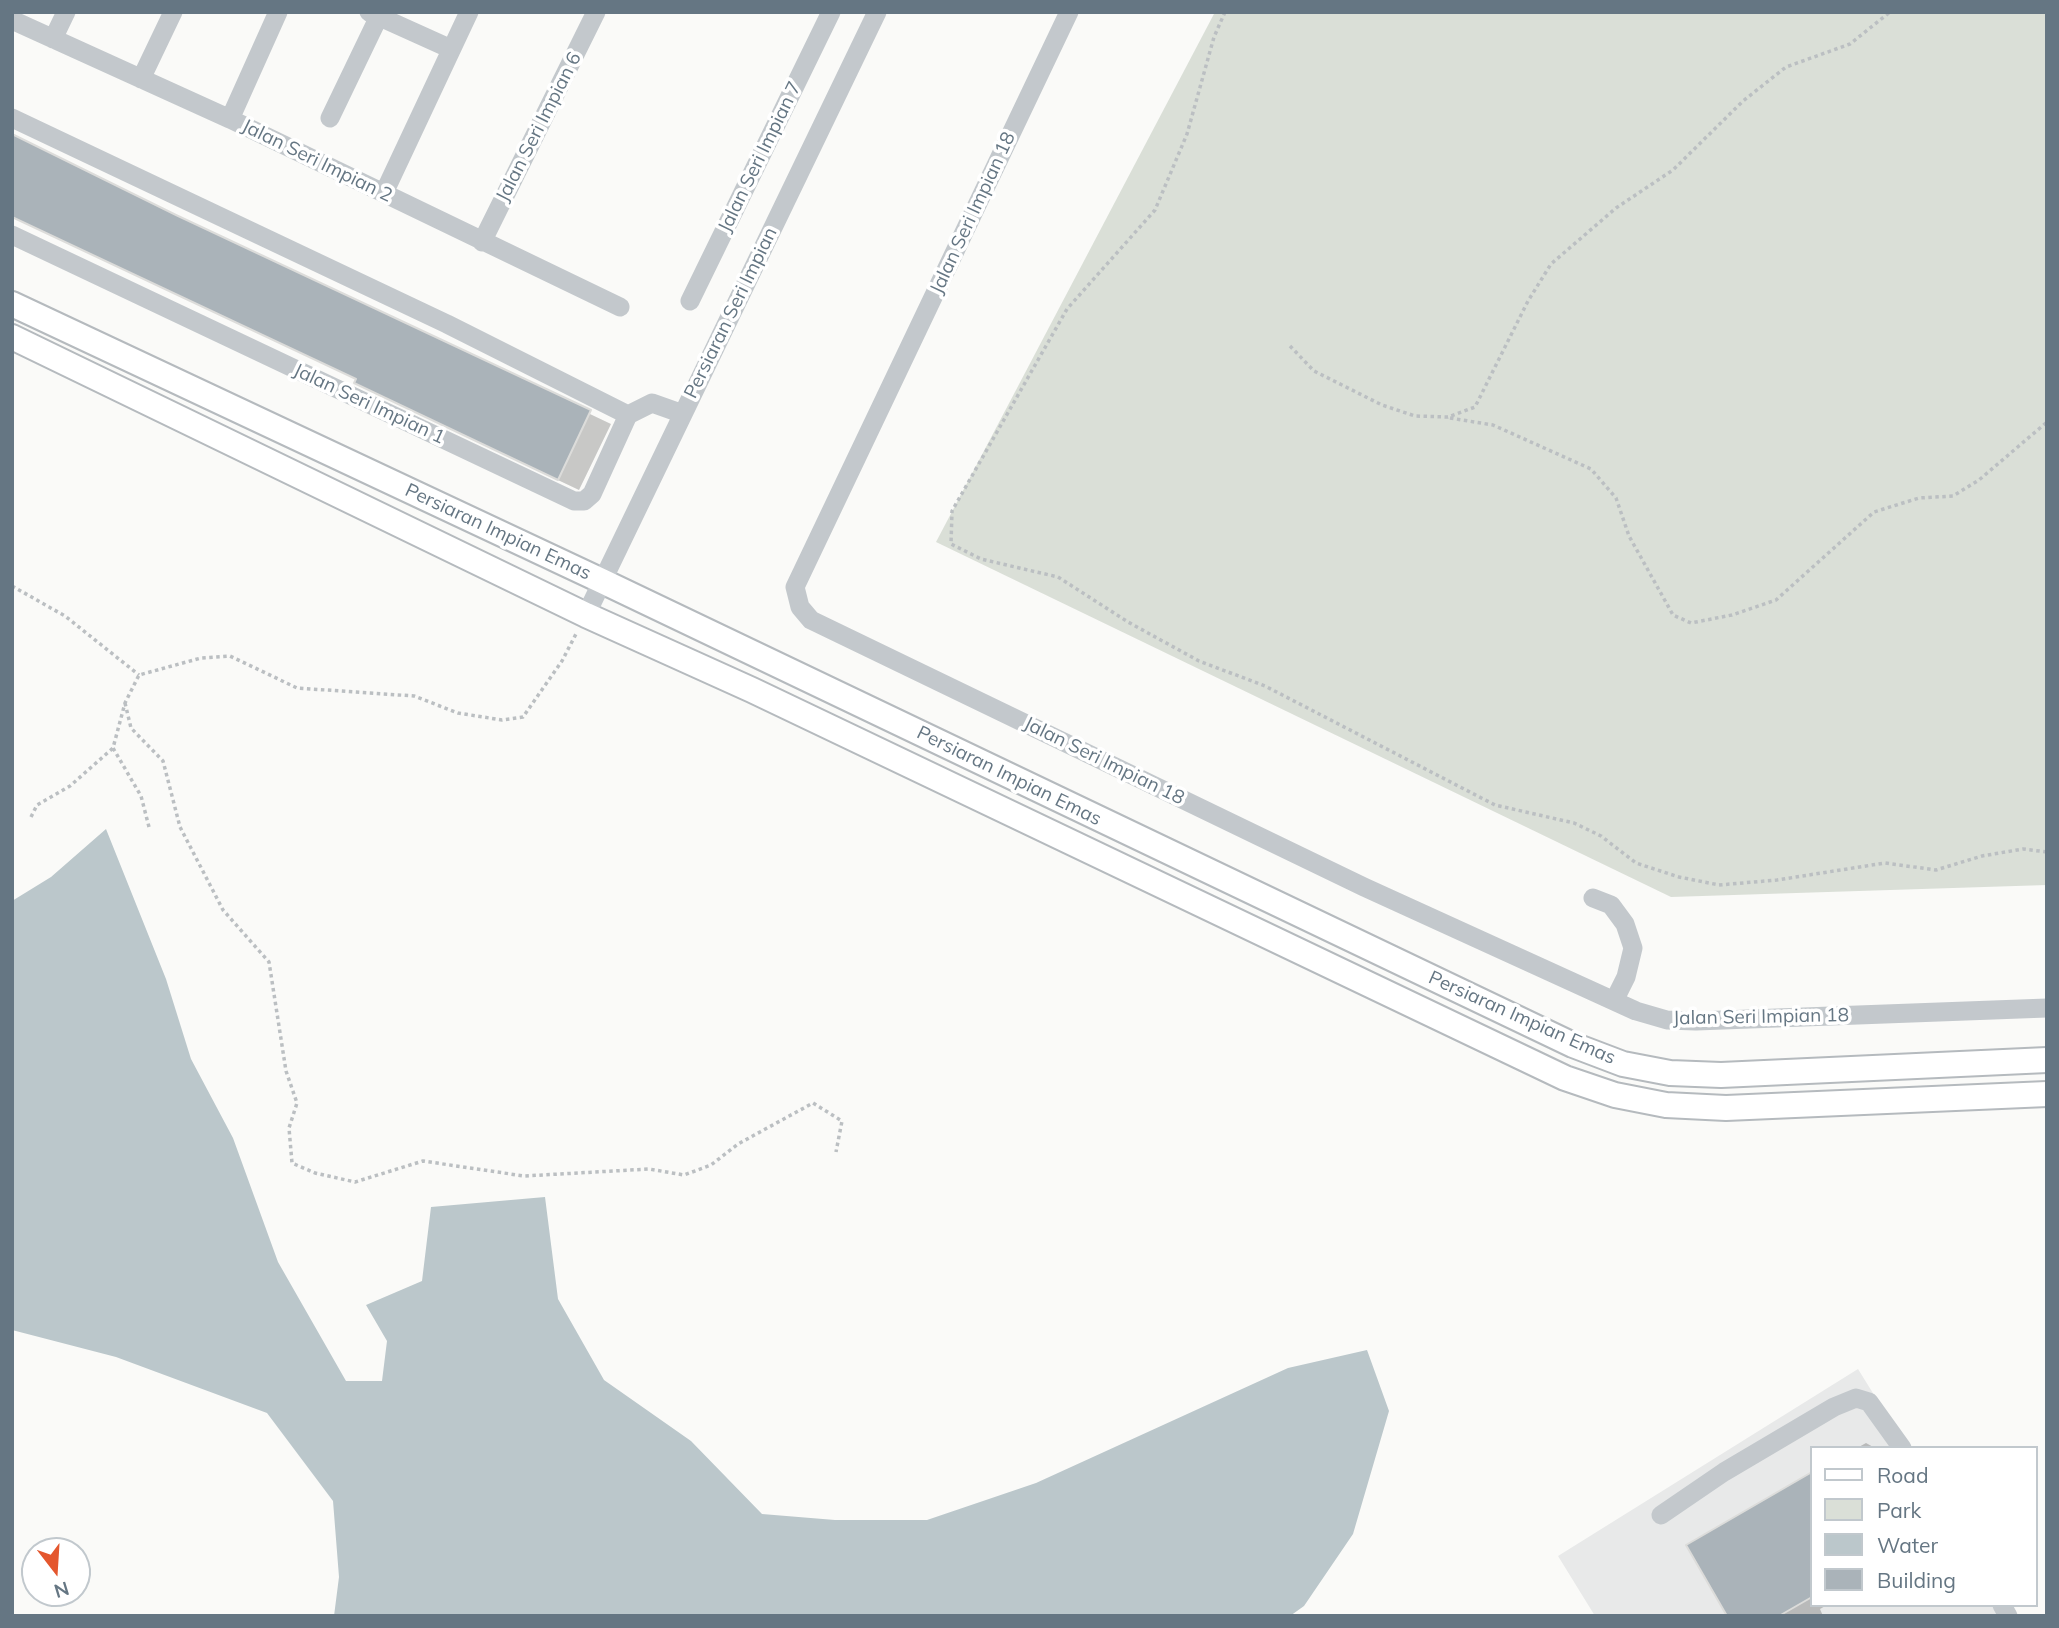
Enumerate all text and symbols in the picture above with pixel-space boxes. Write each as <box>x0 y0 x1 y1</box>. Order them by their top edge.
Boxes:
street label: Jalan Seri Impian 6 <box>491 48 587 206</box>
street label: Jalan Seri Impian 7 <box>714 78 806 236</box>
street label: Jalan Seri Impian 2 <box>238 115 396 207</box>
street label: Jalan Seri Impian 18 <box>925 128 1021 298</box>
street label: Persiaran Seri Impian <box>680 224 782 402</box>
street label: Jalan Seri Impian 1 <box>290 359 448 449</box>
street label: Persiaran Impian Emas <box>401 479 595 585</box>
street label: Jalan Seri Impian 18 <box>1020 712 1188 810</box>
street label: Persiaran Impian Emas <box>913 721 1105 831</box>
street label: Persiaran Impian Emas <box>1425 966 1619 1070</box>
street label: Jalan Seri Impian 18 <box>1673 1004 1849 1030</box>
legend <box>1811 1446 2038 1607</box>
text: Road <box>1877 1462 1928 1488</box>
text: Park <box>1877 1497 1921 1523</box>
text: Water <box>1877 1532 1938 1558</box>
north arrow <box>21 1537 91 1607</box>
text: Building <box>1877 1567 1956 1593</box>
text: N <box>51 1577 72 1604</box>

